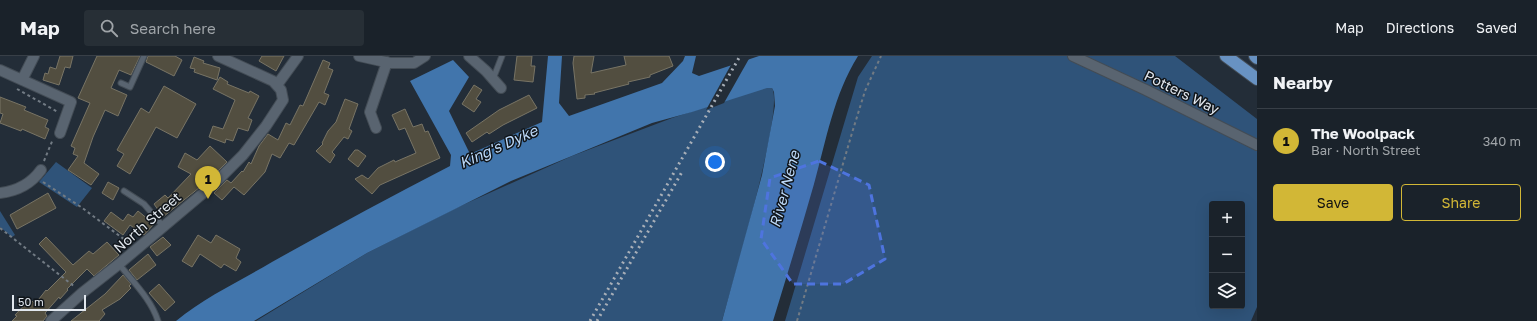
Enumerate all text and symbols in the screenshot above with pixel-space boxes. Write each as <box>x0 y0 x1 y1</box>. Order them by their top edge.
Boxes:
search box <box>84 10 364 46</box>
text: Map <box>20 16 60 39</box>
icon: search <box>98 17 120 39</box>
text: Search here <box>130 19 216 37</box>
text: Map <box>1335 19 1364 36</box>
text: Directions <box>1386 19 1454 36</box>
text: Saved <box>1476 19 1517 36</box>
street label: Potters Way <box>1142 67 1222 118</box>
text: Nearby <box>1273 72 1333 93</box>
water label: King's Dyke <box>456 120 541 172</box>
text: The Woolpack <box>1311 124 1415 142</box>
text: 1 <box>1283 133 1289 149</box>
text: 340 m <box>1483 133 1521 149</box>
text: Bar · North Street <box>1311 142 1420 158</box>
water label: River Nene <box>765 147 803 229</box>
your location <box>705 152 725 172</box>
pin: 1 <box>195 166 221 199</box>
button: Save <box>1273 184 1393 221</box>
button: Share <box>1401 184 1521 221</box>
street label: North Street <box>110 188 184 256</box>
map controls <box>1209 201 1245 309</box>
button: + <box>1209 201 1245 237</box>
button: − <box>1209 237 1245 273</box>
button: layers <box>1209 273 1245 309</box>
scale bar <box>12 293 86 312</box>
text: 50 m <box>18 295 44 308</box>

